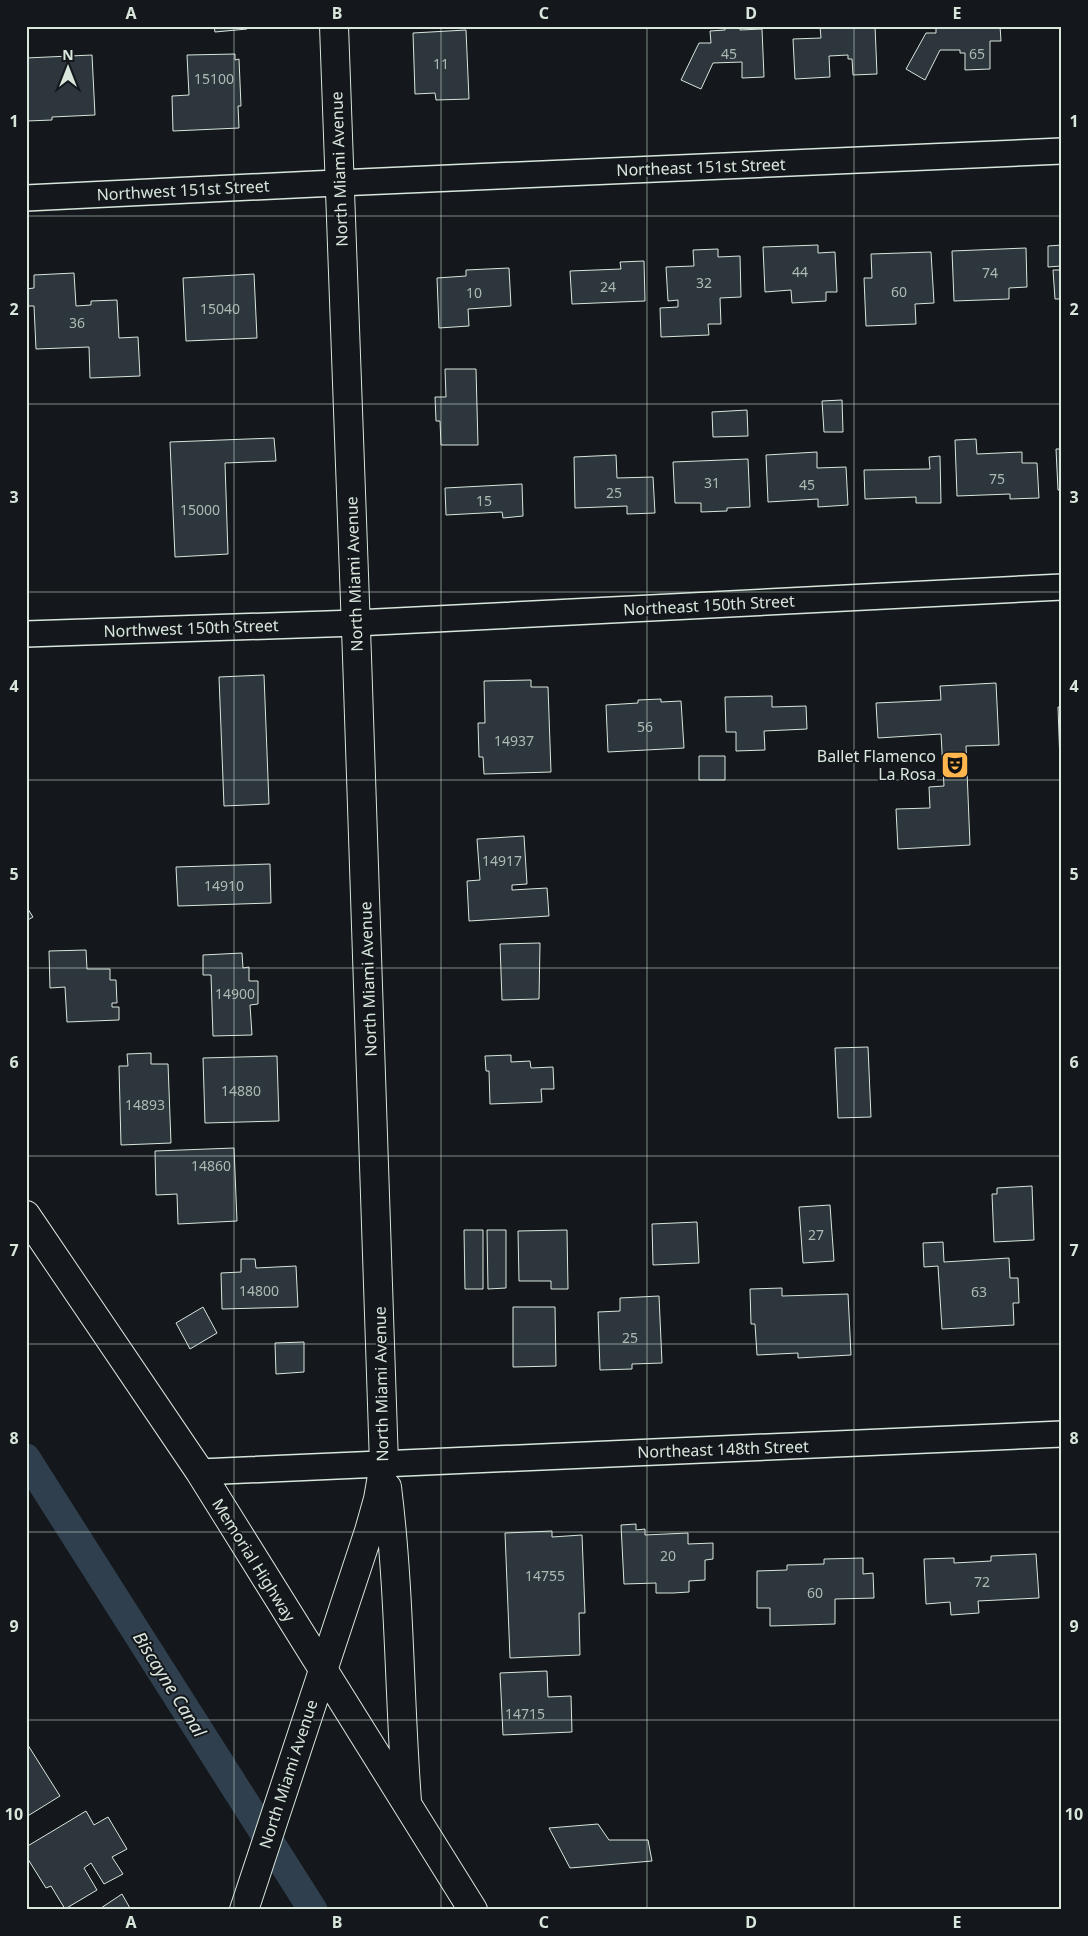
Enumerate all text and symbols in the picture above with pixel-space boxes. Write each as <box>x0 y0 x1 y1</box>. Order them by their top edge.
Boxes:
text: A <box>125 2 137 24</box>
text: B <box>332 2 342 24</box>
text: C <box>539 2 549 24</box>
text: D <box>745 2 757 24</box>
text: E <box>953 2 962 24</box>
north arrow <box>42 42 92 92</box>
house number: 45 <box>721 44 737 63</box>
house number: 65 <box>969 44 985 63</box>
text: N <box>62 45 74 64</box>
house number: 11 <box>433 54 449 73</box>
house number: 15100 <box>194 69 234 88</box>
street label: North Miami Avenue <box>325 91 353 247</box>
text: 1 <box>9 110 19 132</box>
text: 1 <box>1069 110 1079 132</box>
street label: Northeast 151st Street <box>616 153 786 181</box>
street label: Northwest 151st Street <box>96 174 270 206</box>
house number: 44 <box>792 262 808 281</box>
house number: 74 <box>982 263 998 282</box>
house number: 32 <box>696 273 712 292</box>
house number: 24 <box>600 277 616 296</box>
house number: 60 <box>891 282 907 301</box>
house number: 10 <box>466 283 482 302</box>
text: 2 <box>9 298 19 320</box>
text: 2 <box>1069 298 1079 320</box>
house number: 15040 <box>200 299 240 318</box>
house number: 36 <box>69 313 85 332</box>
house number: 75 <box>989 469 1005 488</box>
house number: 31 <box>704 473 720 492</box>
house number: 45 <box>799 475 815 494</box>
house number: 25 <box>606 483 622 502</box>
text: 3 <box>9 486 19 508</box>
text: 3 <box>1069 486 1079 508</box>
house number: 15 <box>476 491 492 510</box>
street label: North Miami Avenue <box>340 496 368 652</box>
house number: 15000 <box>180 500 220 519</box>
street label: Northeast 150th Street <box>623 590 796 620</box>
street label: Northwest 150th Street <box>103 614 279 642</box>
text: 4 <box>9 675 19 697</box>
text: 4 <box>1069 675 1079 697</box>
house number: 56 <box>637 717 653 736</box>
house number: 14937 <box>494 731 534 750</box>
place label: Ballet Flamenco La Rosa <box>817 745 936 785</box>
theatre icon: Ballet Flamenco La Rosa <box>940 750 970 780</box>
house number: 14917 <box>482 851 522 870</box>
text: 5 <box>9 863 19 885</box>
text: 5 <box>1069 863 1079 885</box>
house number: 14910 <box>204 876 244 895</box>
street label: North Miami Avenue <box>354 901 382 1057</box>
house number: 14900 <box>215 984 255 1003</box>
text: 6 <box>9 1051 19 1073</box>
text: 6 <box>1069 1051 1079 1073</box>
house number: 14880 <box>221 1081 261 1100</box>
house number: 14893 <box>125 1095 165 1114</box>
house number: 14860 <box>191 1156 231 1175</box>
house number: 27 <box>808 1225 824 1244</box>
text: 7 <box>9 1239 19 1261</box>
text: 7 <box>1069 1239 1079 1261</box>
house number: 14800 <box>239 1281 279 1300</box>
house number: 63 <box>971 1282 987 1301</box>
street label: North Miami Avenue <box>369 1306 393 1462</box>
house number: 25 <box>622 1328 638 1347</box>
text: 8 <box>9 1427 19 1449</box>
text: 8 <box>1069 1427 1079 1449</box>
street label: Northeast 148th Street <box>637 1435 809 1463</box>
street label: Memorial Highway <box>207 1494 301 1627</box>
house number: 20 <box>660 1546 676 1565</box>
house number: 14755 <box>525 1566 565 1585</box>
house number: 72 <box>974 1572 990 1591</box>
house number: 60 <box>807 1583 823 1602</box>
text: 9 <box>9 1615 19 1637</box>
text: 9 <box>1069 1615 1079 1637</box>
water label: Biscayne Canal <box>128 1627 212 1742</box>
street label: North Miami Avenue <box>254 1697 322 1851</box>
house number: 14715 <box>505 1704 545 1723</box>
text: 10 <box>5 1803 23 1825</box>
text: 10 <box>1065 1803 1083 1825</box>
text: A <box>125 1911 137 1933</box>
text: B <box>332 1911 342 1933</box>
text: C <box>539 1911 549 1933</box>
text: D <box>745 1911 757 1933</box>
text: E <box>953 1911 962 1933</box>

